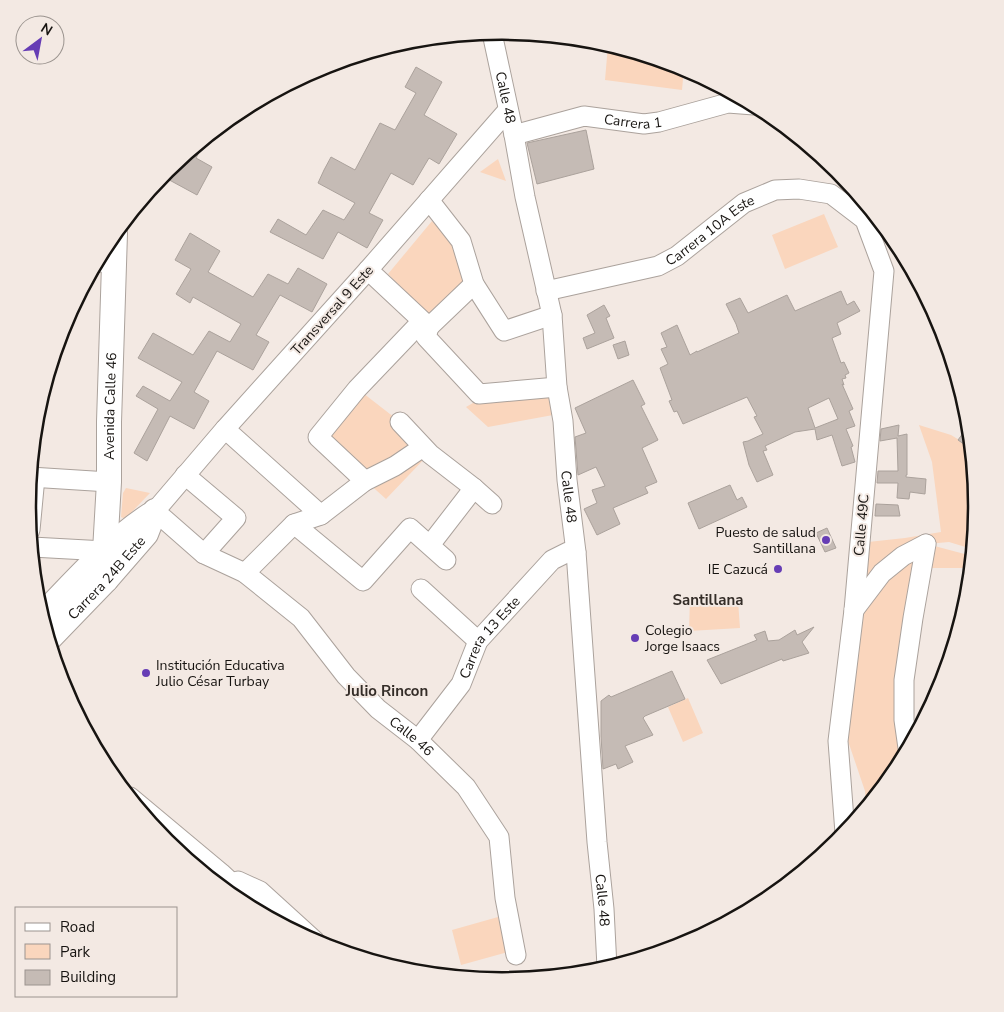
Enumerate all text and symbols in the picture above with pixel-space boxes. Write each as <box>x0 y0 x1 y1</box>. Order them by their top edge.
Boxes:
north arrow <box>15 15 65 65</box>
text: N <box>37 19 56 40</box>
street label: Calle 48 <box>491 70 520 125</box>
street label: Carrera 1 <box>603 110 663 134</box>
street label: Carrera 10A Este <box>662 191 757 270</box>
street label: Transversal 9 Este <box>287 261 378 359</box>
street label: Avenida Calle 46 <box>100 352 121 460</box>
street label: Calle 48 <box>556 470 581 524</box>
street label: Calle 49C <box>849 493 874 557</box>
place label: Puesto de salud Santillana <box>716 523 816 558</box>
street label: Carrera 24B Este <box>64 532 150 624</box>
marker: Puesto de salud Santillana <box>820 534 832 546</box>
place label: IE Cazucá <box>708 560 768 579</box>
marker: IE Cazucá <box>772 563 784 575</box>
district label: Santillana <box>673 590 743 610</box>
street label: Carrera 13 Este <box>455 592 524 681</box>
place label: Colegio Jorge Isaacs <box>644 621 720 656</box>
marker: Colegio Jorge Isaacs <box>629 632 641 644</box>
place label: Institución Educativa Julio César Turbay <box>155 656 285 691</box>
marker: Institución Educativa Julio César Turbay <box>140 667 152 679</box>
district label: Julio Rincon <box>345 681 428 701</box>
street label: Calle 46 <box>385 712 438 760</box>
street label: Calle 48 <box>590 873 614 927</box>
legend <box>15 907 178 997</box>
text: Road <box>60 917 95 937</box>
text: Park <box>60 942 90 962</box>
text: Building <box>60 967 116 987</box>

